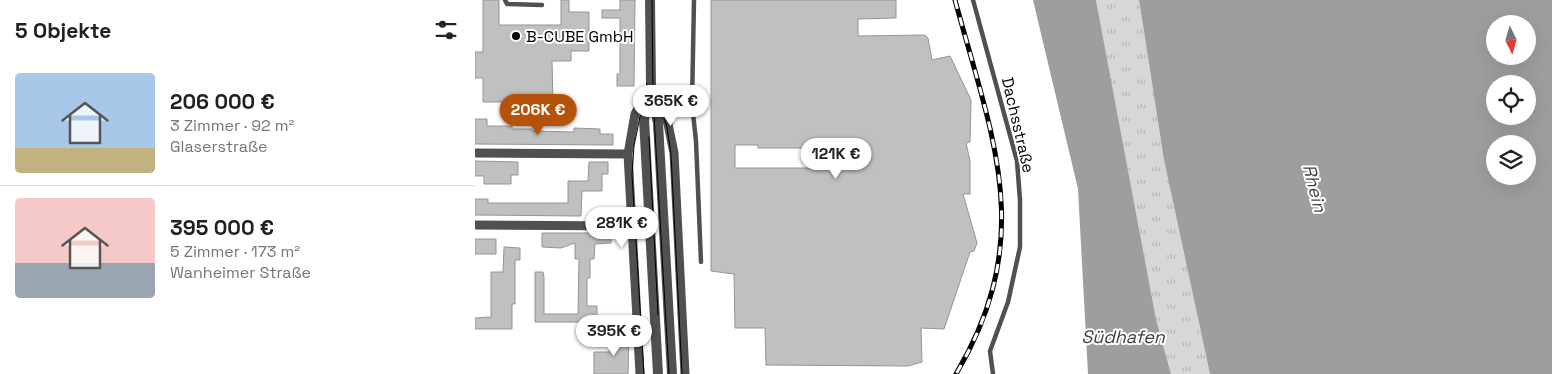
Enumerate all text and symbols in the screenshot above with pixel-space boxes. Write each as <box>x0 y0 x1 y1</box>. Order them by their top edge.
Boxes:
north arrow <box>1486 15 1536 65</box>
map controls <box>1486 15 1536 185</box>
icon: filters <box>432 16 460 44</box>
text: 5 Objekte <box>15 17 111 44</box>
place label: B-CUBE GmbH <box>526 26 634 47</box>
marker: B-CUBE GmbH <box>510 30 522 42</box>
street label: Dachsstraße <box>997 75 1039 175</box>
button: locate <box>1486 75 1536 125</box>
pin: 365K € <box>630 84 712 127</box>
text: 206 000 € <box>170 88 275 115</box>
text: 365K € <box>644 90 698 111</box>
icon: home <box>55 93 115 153</box>
pin: 206K € <box>497 94 579 136</box>
text: 206K € <box>511 99 565 120</box>
text: 3 Zimmer · 92 m² <box>170 115 294 136</box>
button: layers <box>1486 135 1536 185</box>
text: Glaserstraße <box>170 136 267 157</box>
pin: 121K € <box>795 138 877 180</box>
text: 121K € <box>812 143 860 164</box>
water label: Rhein <box>1298 162 1332 215</box>
pin: 281K € <box>581 206 663 249</box>
text: 281K € <box>596 212 648 233</box>
text: 395 000 € <box>170 214 274 241</box>
icon: home <box>55 218 115 278</box>
text: 5 Zimmer · 173 m² <box>170 241 300 262</box>
text: Wanheimer Straße <box>170 262 311 283</box>
pin: 395K € <box>573 314 655 357</box>
text: 395K € <box>587 320 641 341</box>
water label: Südhafen <box>1081 325 1166 348</box>

